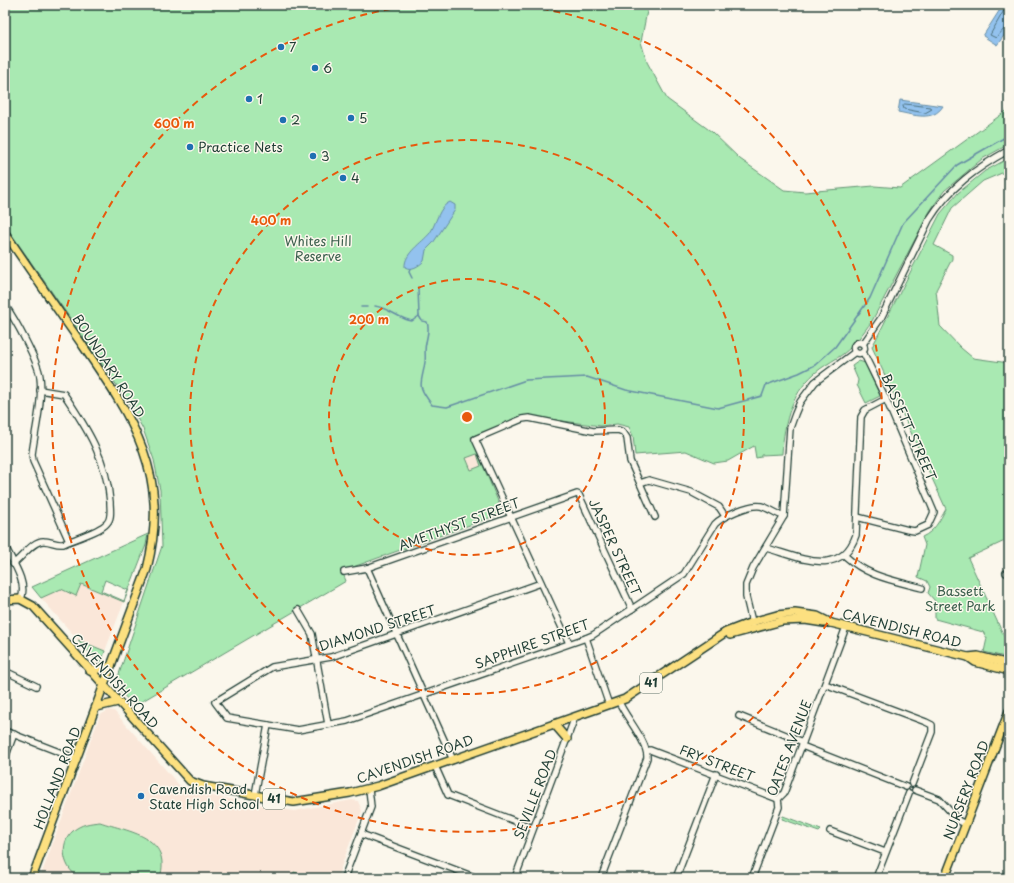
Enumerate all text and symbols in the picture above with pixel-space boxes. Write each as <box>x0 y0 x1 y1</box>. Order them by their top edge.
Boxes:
place label: 7 <box>289 37 297 56</box>
marker: 7 <box>276 42 286 52</box>
place label: 6 <box>323 58 332 77</box>
marker: 6 <box>310 63 320 73</box>
place label: 1 <box>257 89 263 108</box>
marker: 1 <box>244 94 254 104</box>
place label: 5 <box>359 108 367 127</box>
place label: 2 <box>291 110 300 129</box>
marker: 5 <box>346 113 356 123</box>
text: 600 m <box>154 114 194 132</box>
marker: 2 <box>278 115 288 125</box>
place label: Practice Nets <box>198 137 283 156</box>
marker: Practice Nets <box>185 142 195 152</box>
place label: 3 <box>321 146 330 165</box>
marker: 3 <box>308 151 318 161</box>
place label: 4 <box>351 168 360 187</box>
marker: 4 <box>338 173 348 183</box>
text: 400 m <box>251 211 291 229</box>
park label: Whites Hill Reserve <box>284 231 352 265</box>
street label: BOUNDARY ROAD <box>69 310 150 421</box>
text: 200 m <box>349 310 389 328</box>
street label: BASSETT STREET <box>877 370 942 484</box>
centre of rings <box>460 410 474 424</box>
street label: AMETHYST STREET <box>395 493 522 554</box>
street label: JASPER STREET <box>585 495 646 599</box>
park label: Bassett Street Park <box>925 581 995 615</box>
street label: DIAMOND STREET <box>316 600 438 655</box>
street label: CAVENDISH ROAD <box>840 603 964 652</box>
street label: SAPPHIRE STREET <box>472 614 592 673</box>
street label: CAVENDISH ROAD <box>67 629 163 733</box>
road number: 41 <box>640 673 662 693</box>
street label: OATES AVENUE <box>761 697 816 799</box>
street label: HOLLAND ROAD <box>28 724 85 832</box>
street label: CAVENDISH ROAD <box>354 730 476 787</box>
street label: NURSERY ROAD <box>938 737 993 842</box>
street label: FRY STREET <box>677 740 757 786</box>
street label: SEVILLE ROAD <box>509 746 560 842</box>
place label: Cavendish Road State High School <box>149 779 259 813</box>
road number: 41 <box>263 789 285 809</box>
marker: Cavendish Road State High School <box>136 791 146 801</box>

